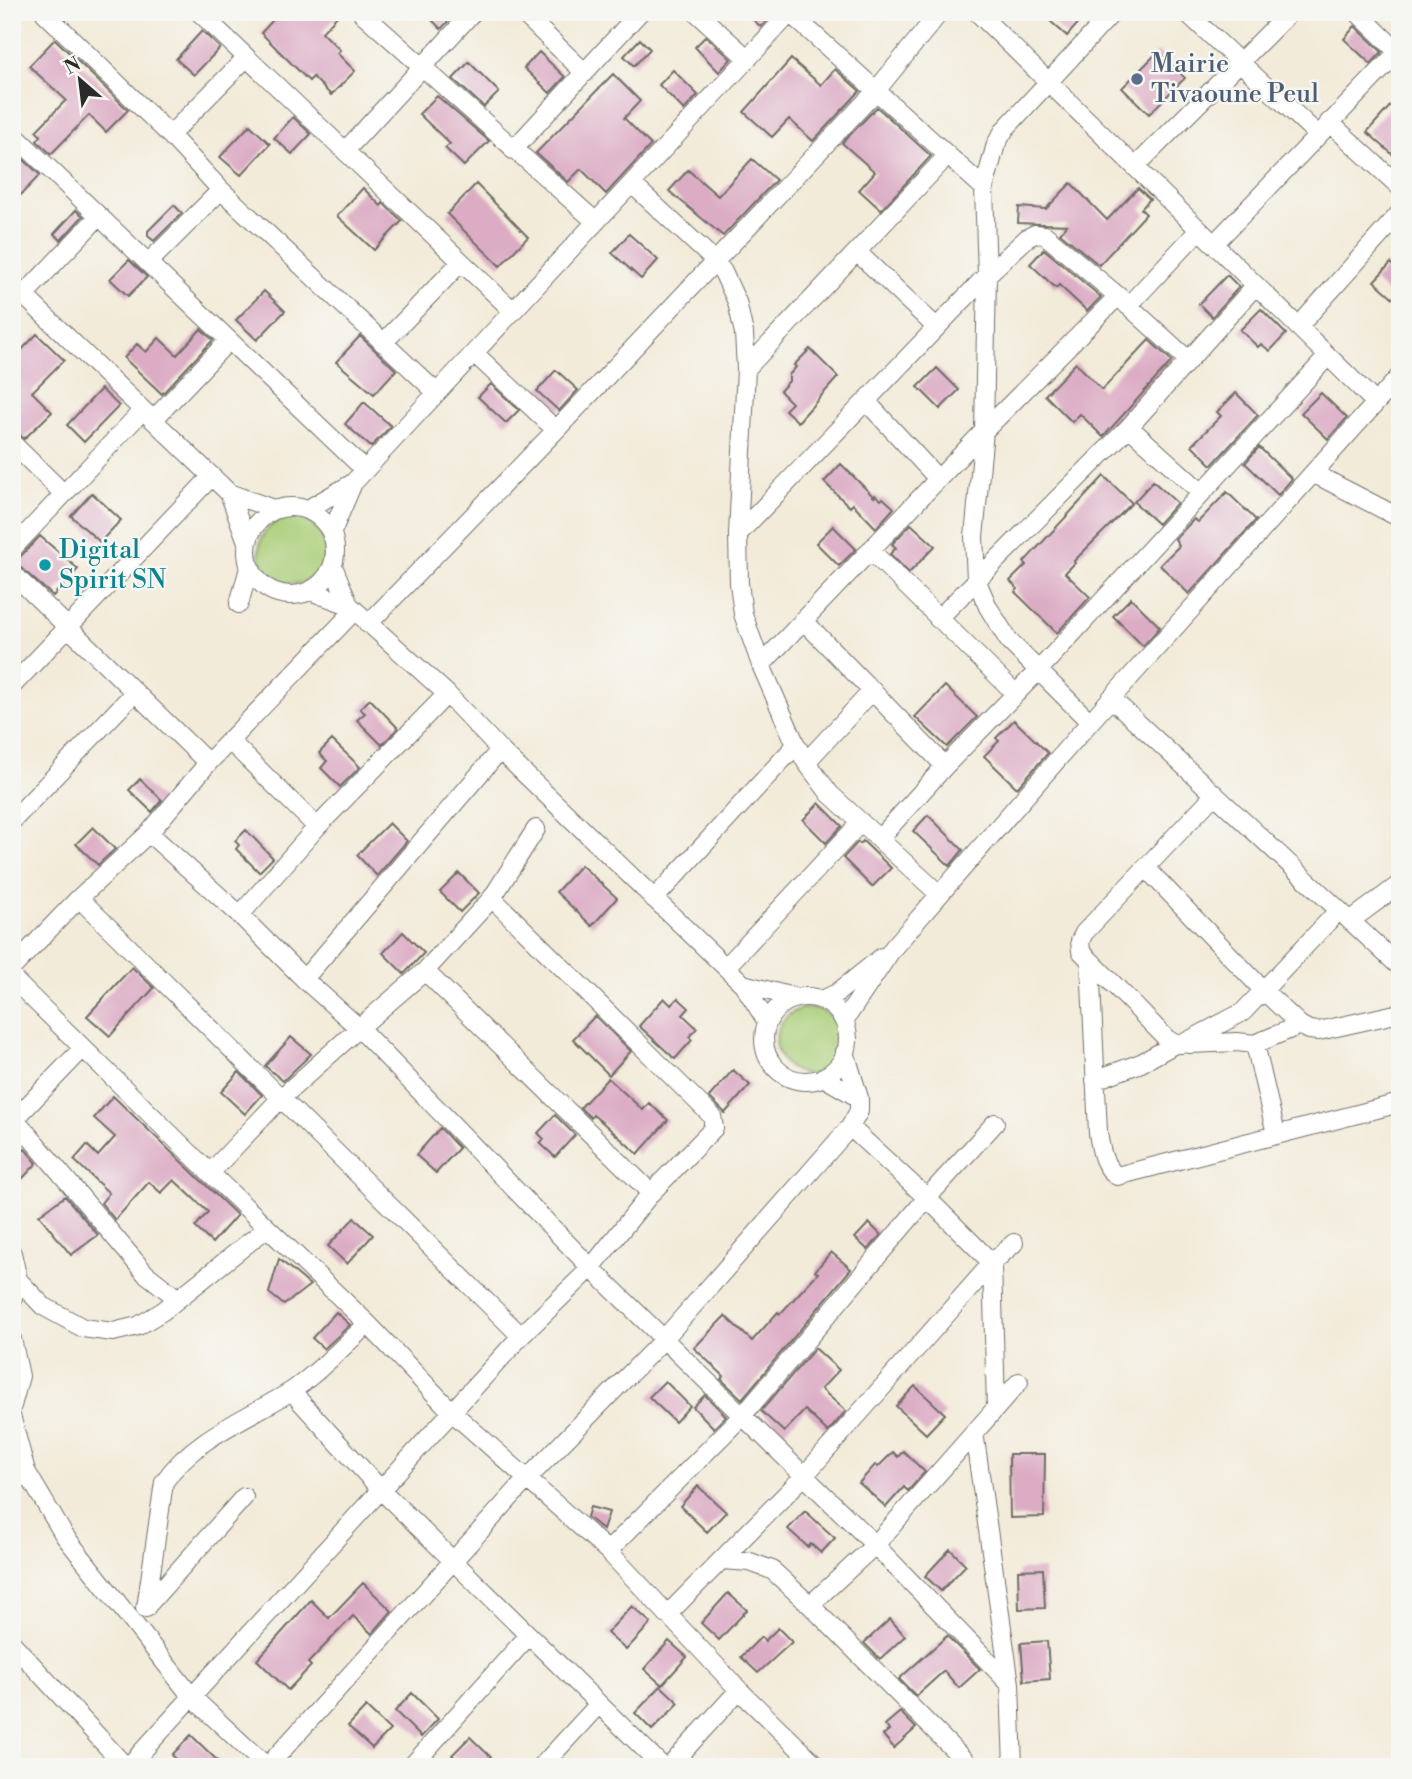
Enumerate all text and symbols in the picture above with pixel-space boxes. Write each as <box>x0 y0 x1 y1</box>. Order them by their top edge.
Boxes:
north arrow <box>46 46 116 116</box>
place label: Mairie Tivaoune Peul <box>1151 48 1319 110</box>
text: N <box>60 52 85 80</box>
marker: Mairie Tivaoune Peul <box>1129 71 1145 87</box>
place label: Digital Spirit SN <box>59 534 167 596</box>
marker: Digital Spirit SN <box>37 557 53 573</box>

